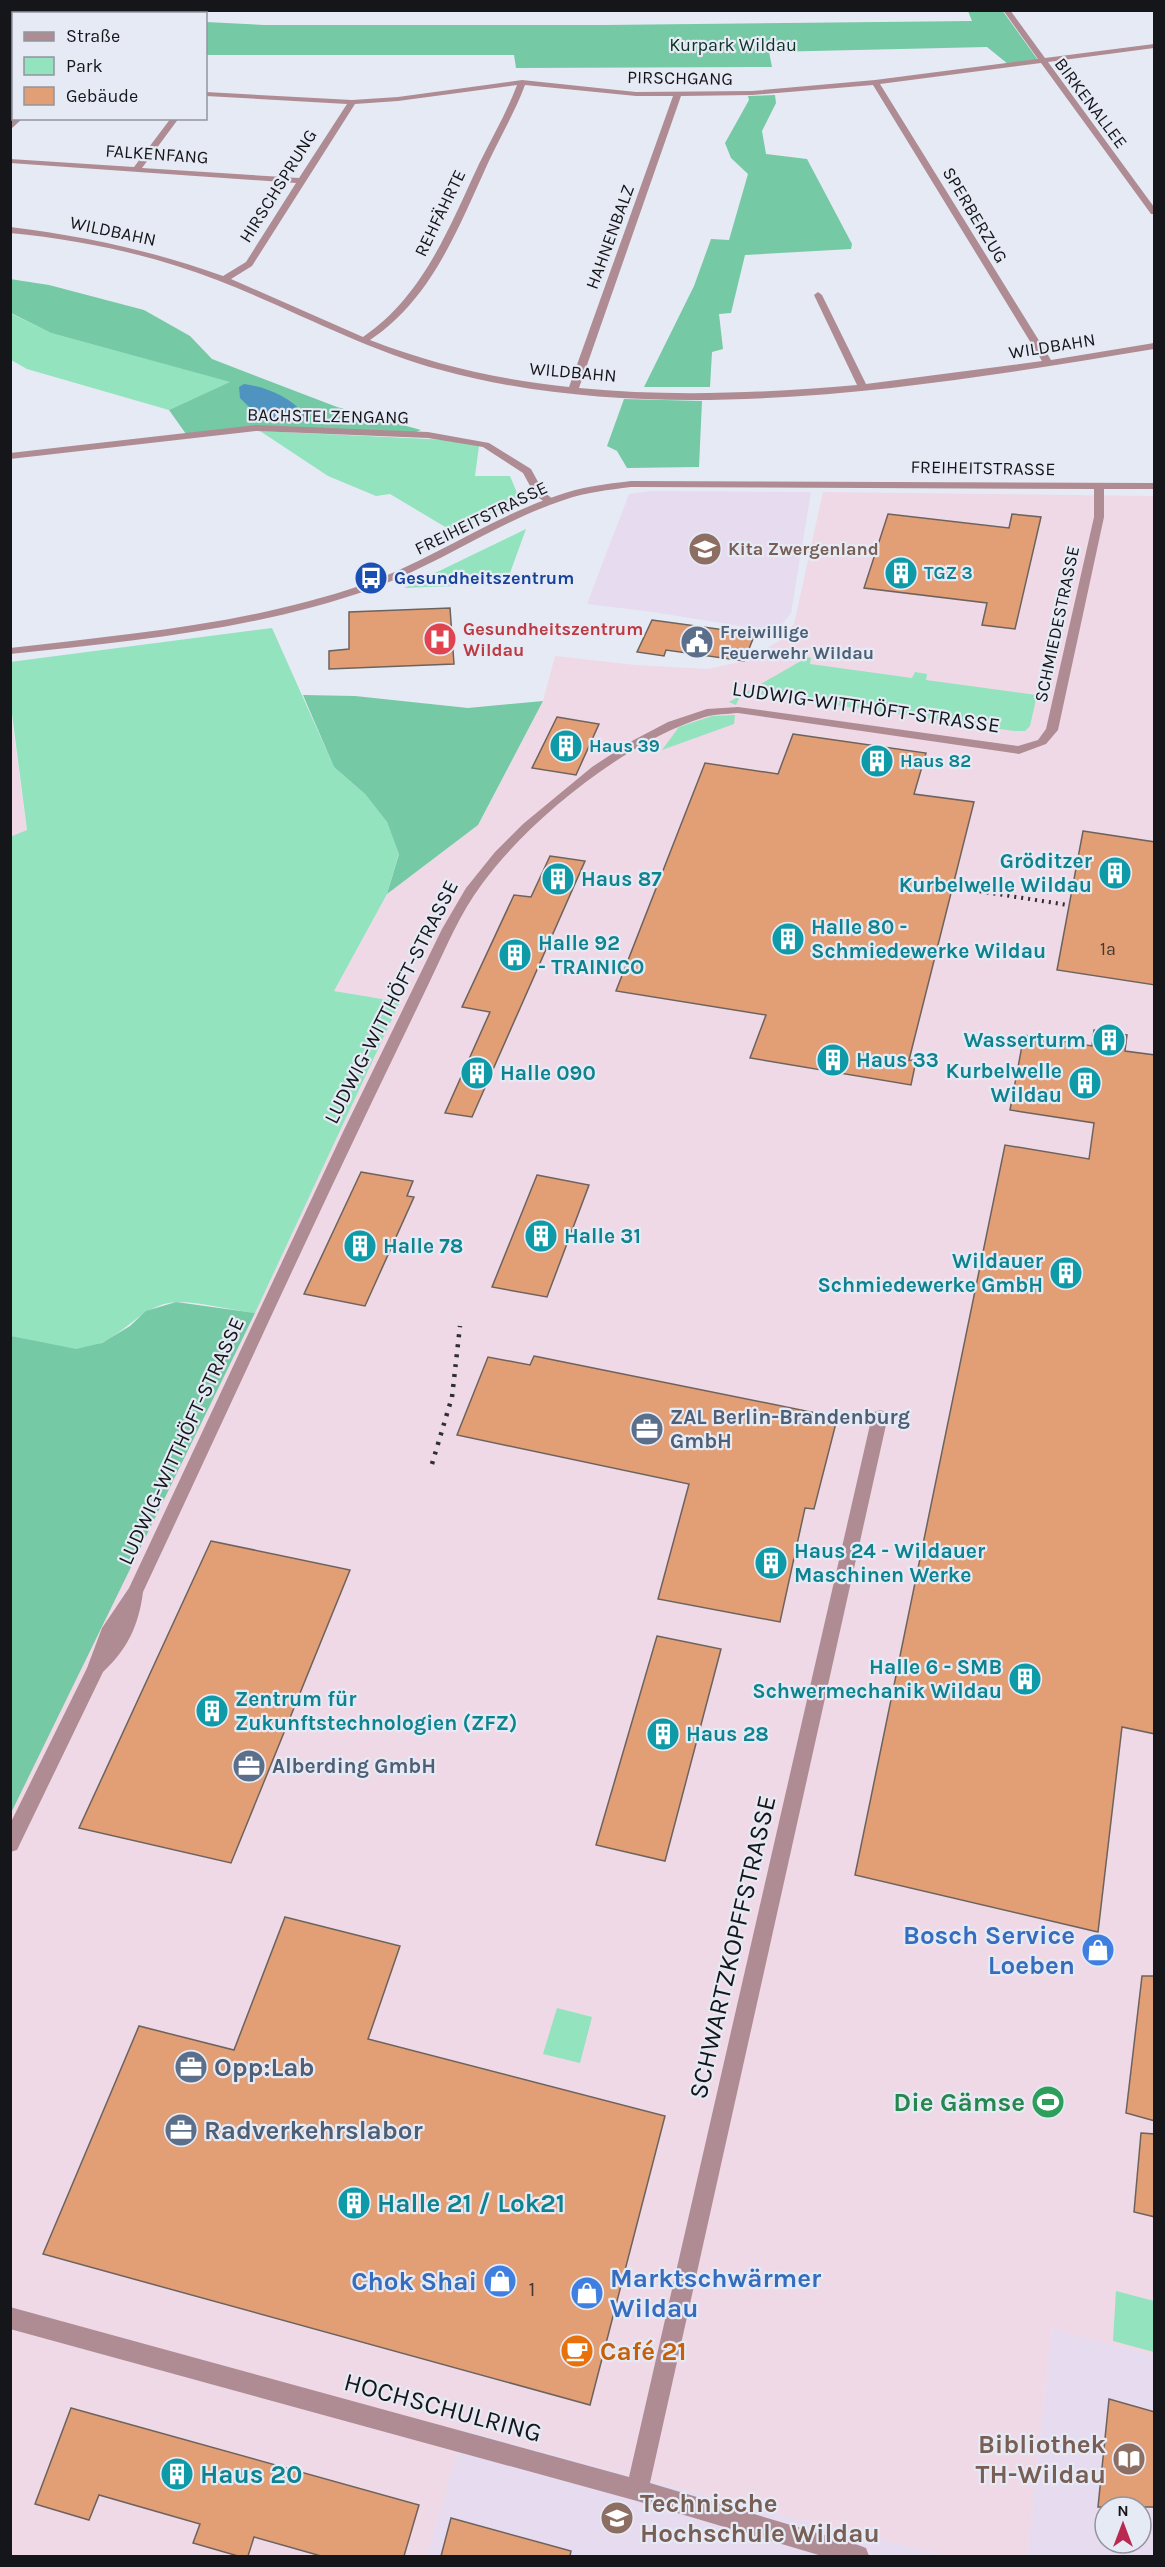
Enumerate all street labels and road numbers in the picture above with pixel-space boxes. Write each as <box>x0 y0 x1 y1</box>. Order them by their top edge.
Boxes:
street label: BIRKENALLEE <box>1050 53 1132 153</box>
street label: PIRSCHGANG <box>627 66 733 90</box>
street label: HIRSCHSPRUNG <box>234 125 322 247</box>
street label: FALKENFANG <box>105 139 209 169</box>
street label: SPERBERZUG <box>938 163 1012 267</box>
street label: REHFÄHRTE <box>409 166 471 260</box>
street label: HAHNENBALZ <box>581 182 639 292</box>
street label: WILDBAHN <box>68 211 158 251</box>
street label: WILDBAHN <box>1007 328 1097 364</box>
street label: WILDBAHN <box>529 357 617 387</box>
street label: BACHSTELZENGANG <box>247 404 409 428</box>
street label: FREIHEITSTRASSE <box>910 456 1056 480</box>
street label: FREIHEITSTRASSE <box>411 476 551 560</box>
street label: SCHMIEDESTRASSE <box>1030 544 1084 704</box>
street label: LUDWIG-WITTHÖFT-STRASSE <box>730 676 1002 738</box>
street label: LUDWIG-WITTHÖFT-STRASSE <box>319 876 463 1128</box>
street label: LUDWIG-WITTHÖFT-STRASSE <box>113 1313 249 1569</box>
street label: SCHWARTZKOPFFSTRASSE <box>682 1792 783 2102</box>
street label: HOCHSCHULRING <box>341 2366 545 2449</box>

